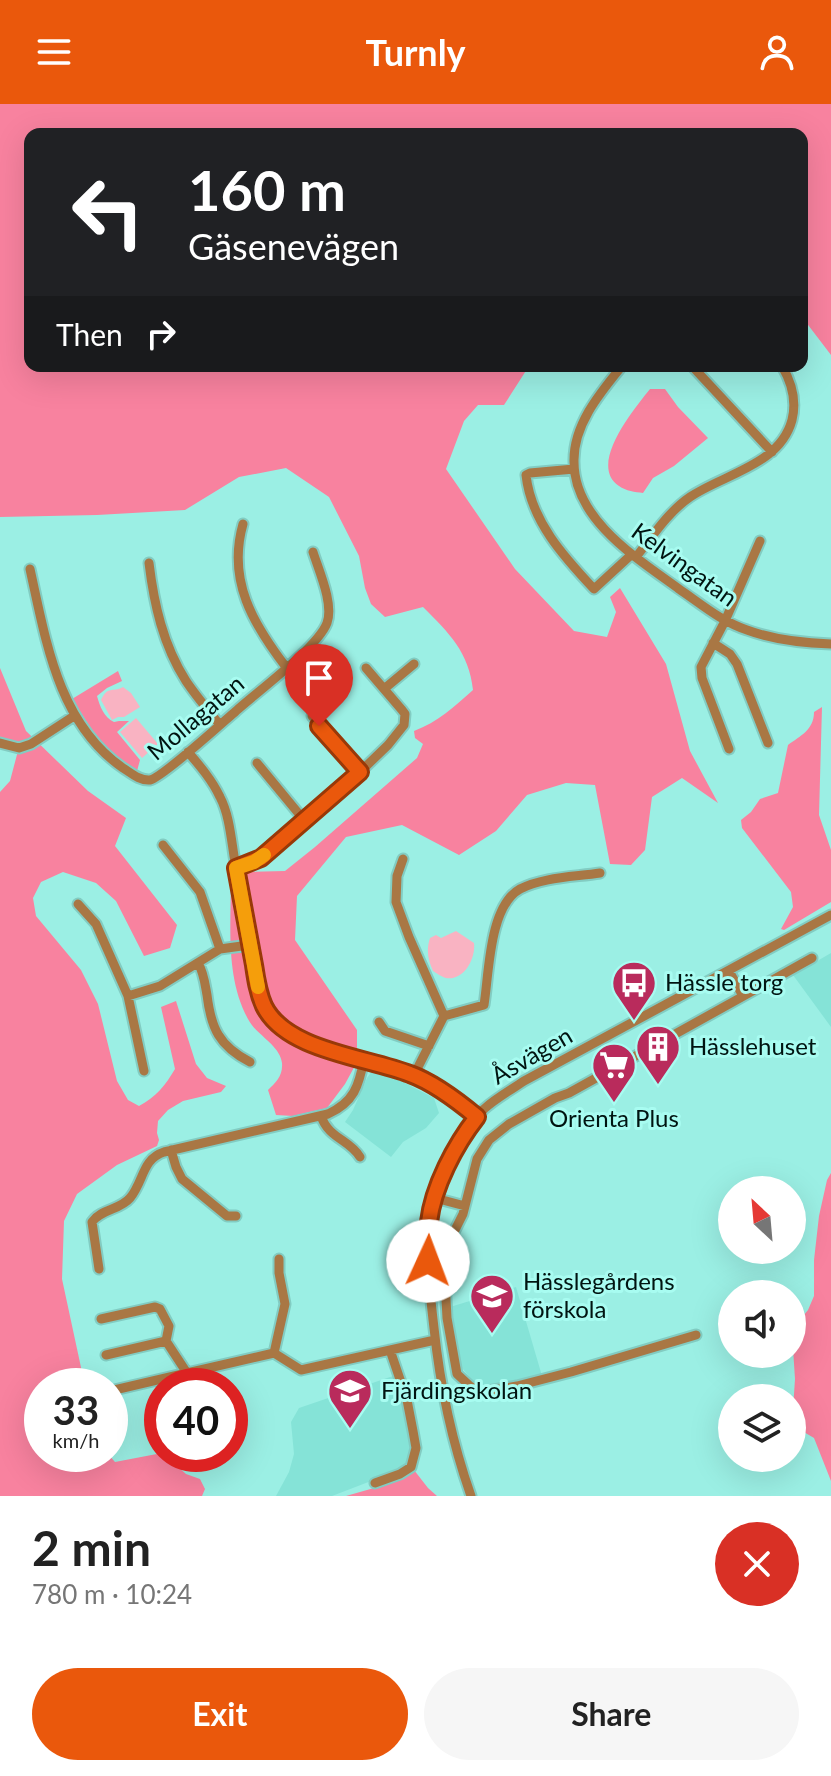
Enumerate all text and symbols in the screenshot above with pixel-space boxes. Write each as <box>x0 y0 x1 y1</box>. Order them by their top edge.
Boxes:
icon: menu <box>32 30 76 74</box>
text: Turnly <box>365 30 466 74</box>
icon: person <box>755 30 799 74</box>
text: 160 m <box>188 156 346 223</box>
icon: left <box>56 160 160 264</box>
text: Gäsenevägen <box>188 224 399 268</box>
icon: right <box>139 312 183 356</box>
text: Then <box>56 316 123 352</box>
street label: Kelvingatan <box>627 516 743 612</box>
pin <box>285 644 353 726</box>
icon: arrive <box>297 656 341 700</box>
street label: Mollagatan <box>141 668 249 766</box>
bus stop icon: Hässle torg <box>610 959 658 1022</box>
place label: Hässle torg <box>665 967 783 996</box>
street label: Åsvägen <box>486 1020 577 1089</box>
building icon: Hässlehuset <box>634 1023 682 1086</box>
place label: Hässlehuset <box>689 1031 817 1060</box>
supermarket icon: Orienta Plus <box>590 1041 638 1104</box>
place label: Orienta Plus <box>549 1103 679 1132</box>
north arrow <box>718 1176 806 1264</box>
map controls <box>718 1176 806 1472</box>
position arrow <box>386 1219 470 1303</box>
place label: Hässlegårdens förskola <box>523 1266 675 1323</box>
school or university icon: Hässlegårdens förskola <box>468 1272 516 1335</box>
button: sound <box>718 1280 806 1368</box>
school or university icon: Fjärdingskolan <box>326 1367 374 1430</box>
speed limit sign: 40 <box>144 1368 248 1472</box>
place label: Fjärdingskolan <box>381 1375 532 1404</box>
button: layers <box>718 1384 806 1472</box>
text: 33 <box>53 1386 99 1434</box>
text: km/h <box>53 1428 99 1452</box>
text: 2 min <box>32 1519 151 1576</box>
button: close <box>715 1522 799 1606</box>
text: 780 m · 10:24 <box>32 1578 192 1610</box>
button: Exit <box>32 1668 408 1760</box>
button: Share <box>424 1668 799 1760</box>

